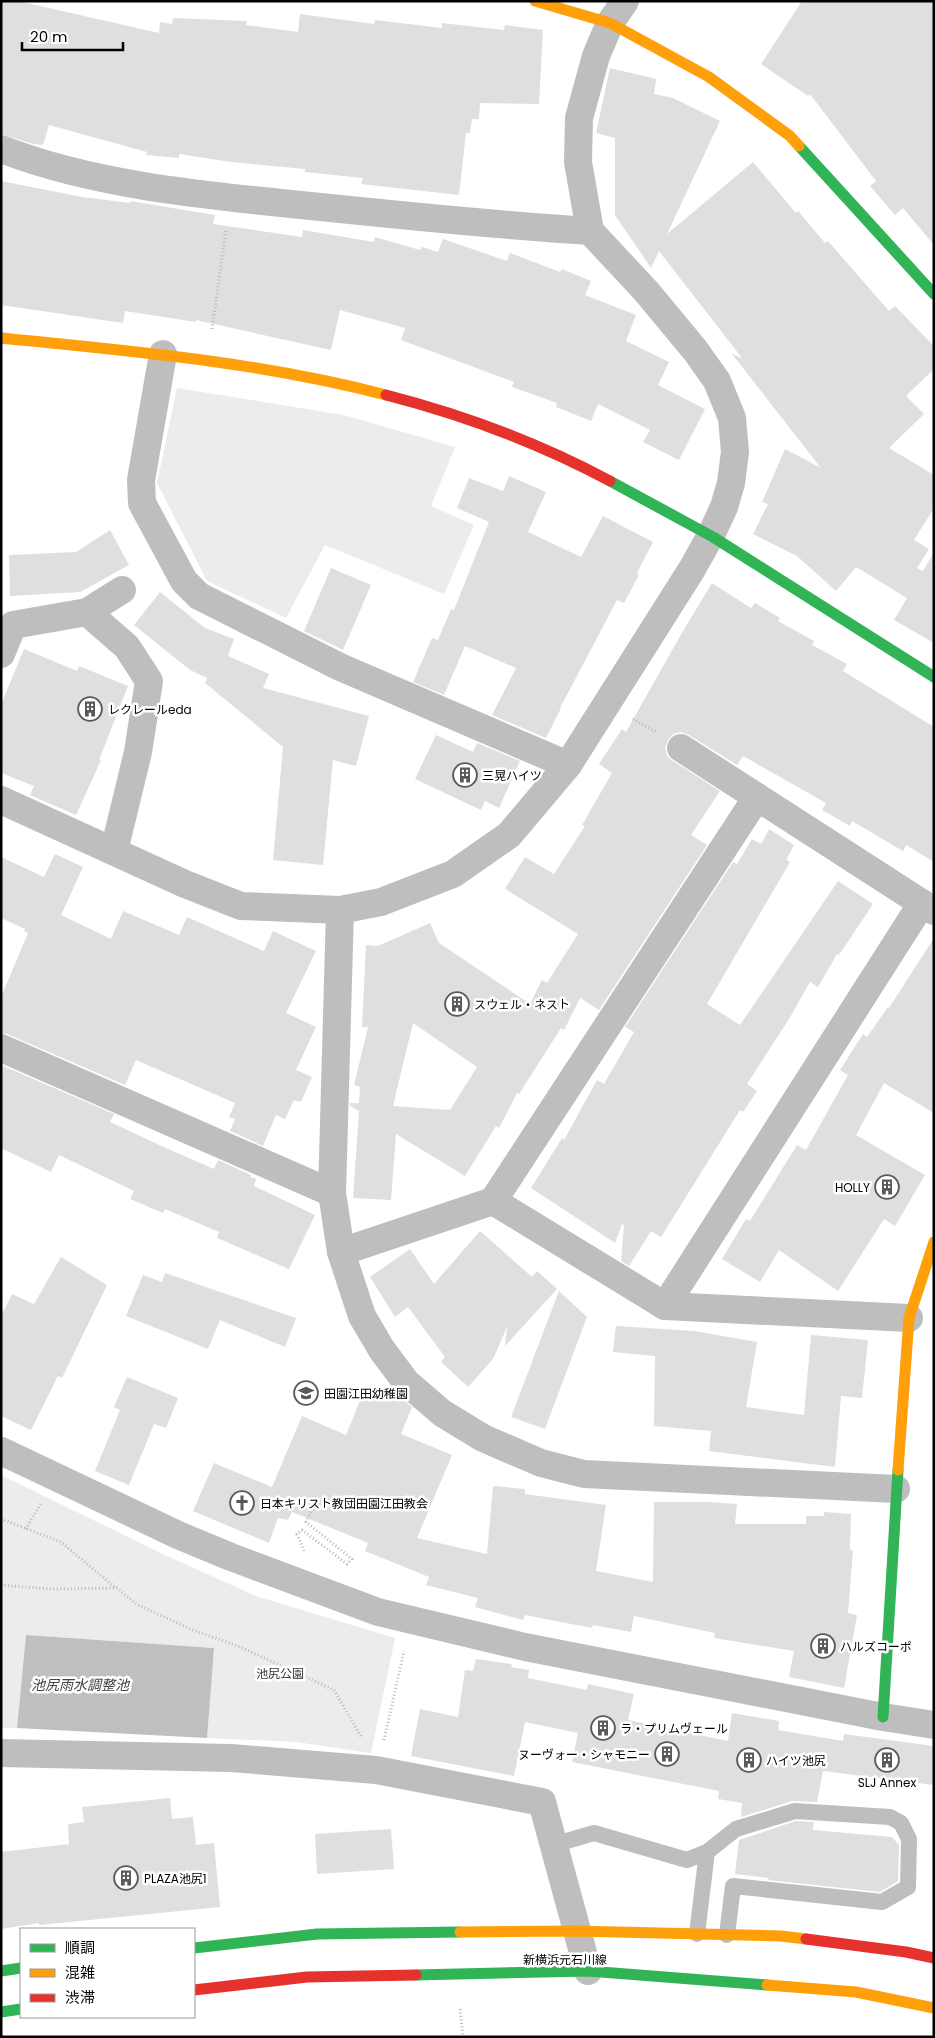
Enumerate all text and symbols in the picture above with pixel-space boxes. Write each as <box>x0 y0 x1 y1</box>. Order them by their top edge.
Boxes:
scale bar <box>22 20 124 52</box>
text: 20 m <box>30 26 68 47</box>
building icon: レクレールeda <box>77 696 103 722</box>
place label: レクレールeda <box>108 701 192 718</box>
building icon: 三晃ハイツ <box>452 762 478 788</box>
place label: 三晃ハイツ <box>482 767 542 784</box>
building icon: スウェル・ネスト <box>444 991 470 1017</box>
place label: スウェル・ネスト <box>474 996 570 1013</box>
building icon: HOLLY <box>874 1174 900 1200</box>
place label: HOLLY <box>835 1179 870 1196</box>
school or university icon: 田園江田幼稚園 <box>293 1380 319 1406</box>
place label: 田園江田幼稚園 <box>324 1385 408 1402</box>
church icon: 日本キリスト教団田園江田教会 <box>229 1490 255 1516</box>
place label: 日本キリスト教団田園江田教会 <box>260 1495 428 1512</box>
building icon: ハルズコーポ <box>810 1633 836 1659</box>
place label: ハルズコーポ <box>840 1638 912 1655</box>
park label: 池尻公園 <box>256 1665 304 1682</box>
water label: 池尻雨水調整池 <box>31 1675 131 1695</box>
building icon: ラ・プリムヴェール <box>590 1715 616 1741</box>
place label: ラ・プリムヴェール <box>620 1720 728 1737</box>
building icon: ヌーヴォー・シャモニー <box>654 1741 680 1767</box>
place label: ヌーヴォー・シャモニー <box>518 1746 650 1763</box>
building icon: ハイツ池尻 <box>736 1747 762 1773</box>
building icon: SLJ Annex <box>874 1747 900 1773</box>
place label: ハイツ池尻 <box>766 1752 826 1769</box>
place label: SLJ Annex <box>858 1774 916 1791</box>
building icon: PLAZA池尻1 <box>113 1865 139 1891</box>
place label: PLAZA池尻1 <box>144 1870 207 1887</box>
legend <box>20 1928 195 2018</box>
text: 順調 <box>65 1937 95 1958</box>
street label: 新横浜元石川線 <box>523 1951 607 1968</box>
text: 混雑 <box>65 1962 95 1983</box>
text: 渋滞 <box>65 1987 95 2008</box>

